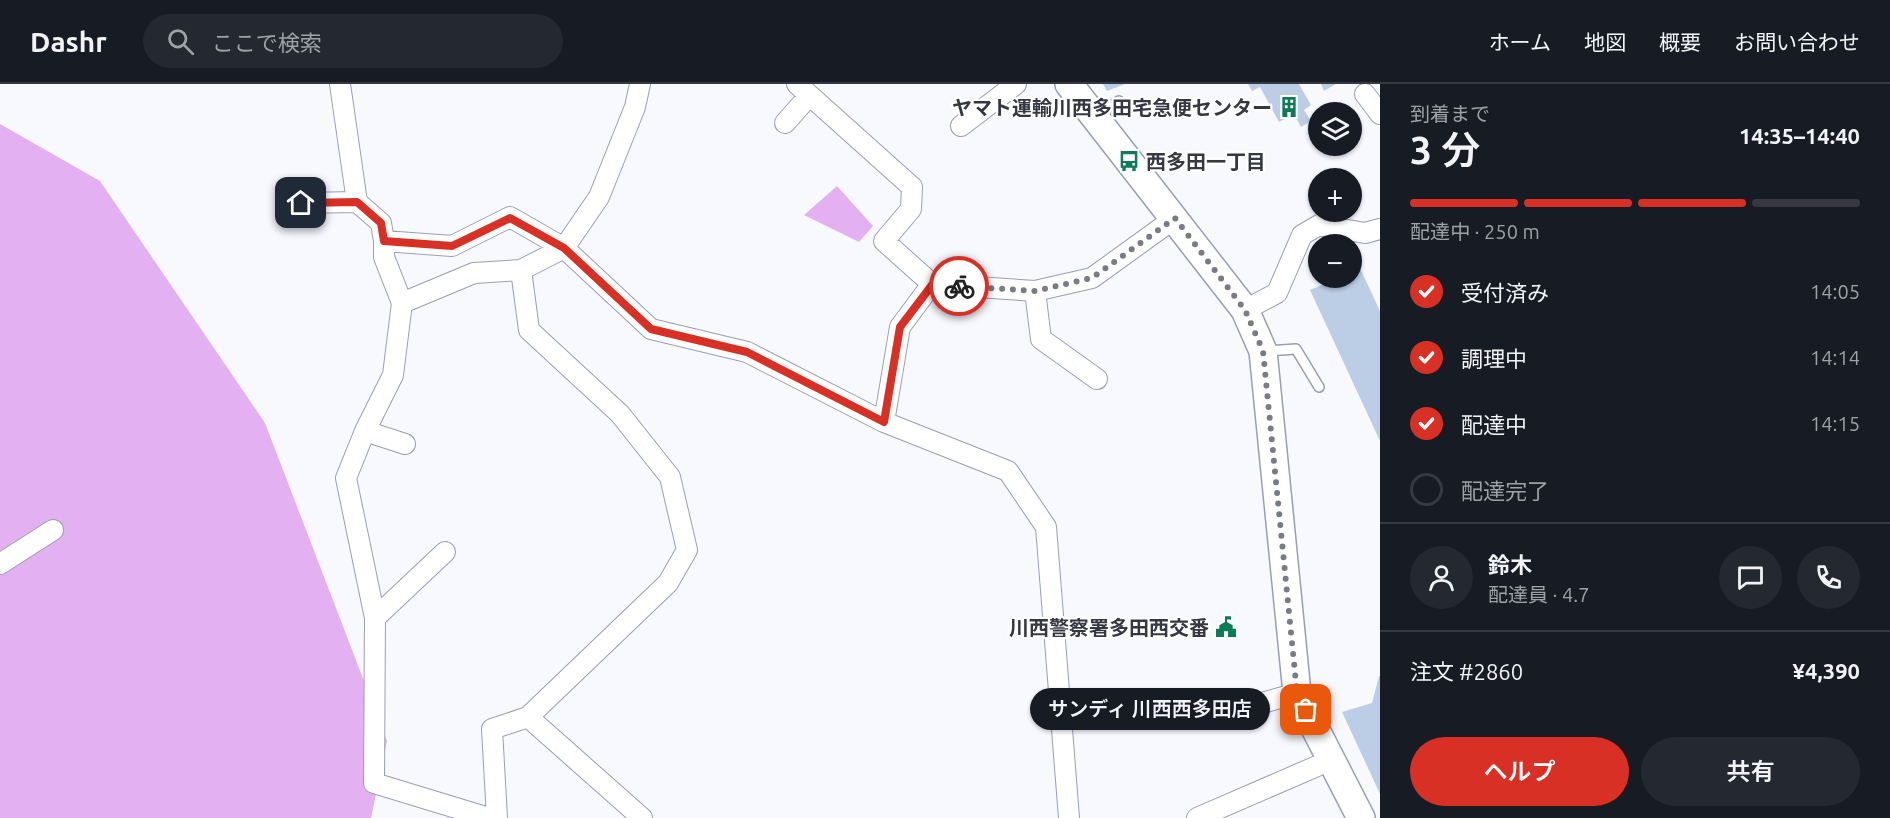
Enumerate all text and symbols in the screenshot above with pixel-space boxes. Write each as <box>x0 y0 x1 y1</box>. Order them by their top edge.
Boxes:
search box <box>143 14 563 68</box>
icon: search <box>164 25 197 58</box>
text: Dashr <box>30 26 107 57</box>
text: ここで検索 <box>212 30 322 55</box>
text: ホーム <box>1489 30 1551 54</box>
text: 地図 <box>1584 30 1626 54</box>
text: 概要 <box>1659 30 1701 54</box>
text: お問い合わせ <box>1734 30 1860 54</box>
building icon: ヤマト運輸川西多田宅急便センター <box>1277 95 1301 119</box>
place label: ヤマト運輸川西多田宅急便センター <box>952 96 1272 119</box>
map controls <box>1308 102 1362 288</box>
button: layers <box>1308 102 1362 156</box>
text: 到着まで <box>1410 102 1490 125</box>
text: 14:35–14:40 <box>1739 123 1860 148</box>
text: 3 分 <box>1410 128 1480 171</box>
bus stop icon: 西多田一丁目 <box>1117 149 1141 173</box>
place label: 西多田一丁目 <box>1146 150 1266 173</box>
button: + <box>1308 168 1362 222</box>
pin <box>275 177 326 228</box>
icon: home <box>284 186 317 219</box>
text: 配達中 · 250 m <box>1410 220 1540 243</box>
button: − <box>1308 234 1362 288</box>
courier <box>929 256 989 316</box>
icon: bike <box>943 270 976 303</box>
icon: check <box>1410 275 1443 308</box>
text: 受付済み <box>1461 280 1549 305</box>
text: 14:05 <box>1810 280 1860 303</box>
icon: check <box>1410 341 1443 374</box>
text: 調理中 <box>1461 346 1527 371</box>
text: 14:14 <box>1810 346 1860 369</box>
icon: check <box>1410 407 1443 440</box>
text: 配達中 <box>1461 412 1527 437</box>
text: 14:15 <box>1810 412 1860 435</box>
text: 配達完了 <box>1461 478 1549 503</box>
button: person <box>1410 546 1473 609</box>
button: chat <box>1719 546 1782 609</box>
button: phone <box>1797 546 1860 609</box>
text: 鈴木 <box>1488 552 1532 577</box>
text: 配達員 · 4.7 <box>1488 583 1590 606</box>
public building icon: 川西警察署多田西交番 <box>1214 615 1238 639</box>
place label: 川西警察署多田西交番 <box>1009 616 1209 639</box>
text: ¥4,390 <box>1793 658 1860 683</box>
text: 注文 #2860 <box>1410 659 1523 684</box>
pin <box>1280 684 1331 735</box>
callout: サンディ 川西西多田店 <box>1030 689 1270 731</box>
icon: bag <box>1289 693 1322 726</box>
text: サンディ 川西西多田店 <box>1048 697 1252 720</box>
button: ヘルプ <box>1410 737 1629 806</box>
button: 共有 <box>1641 737 1860 806</box>

